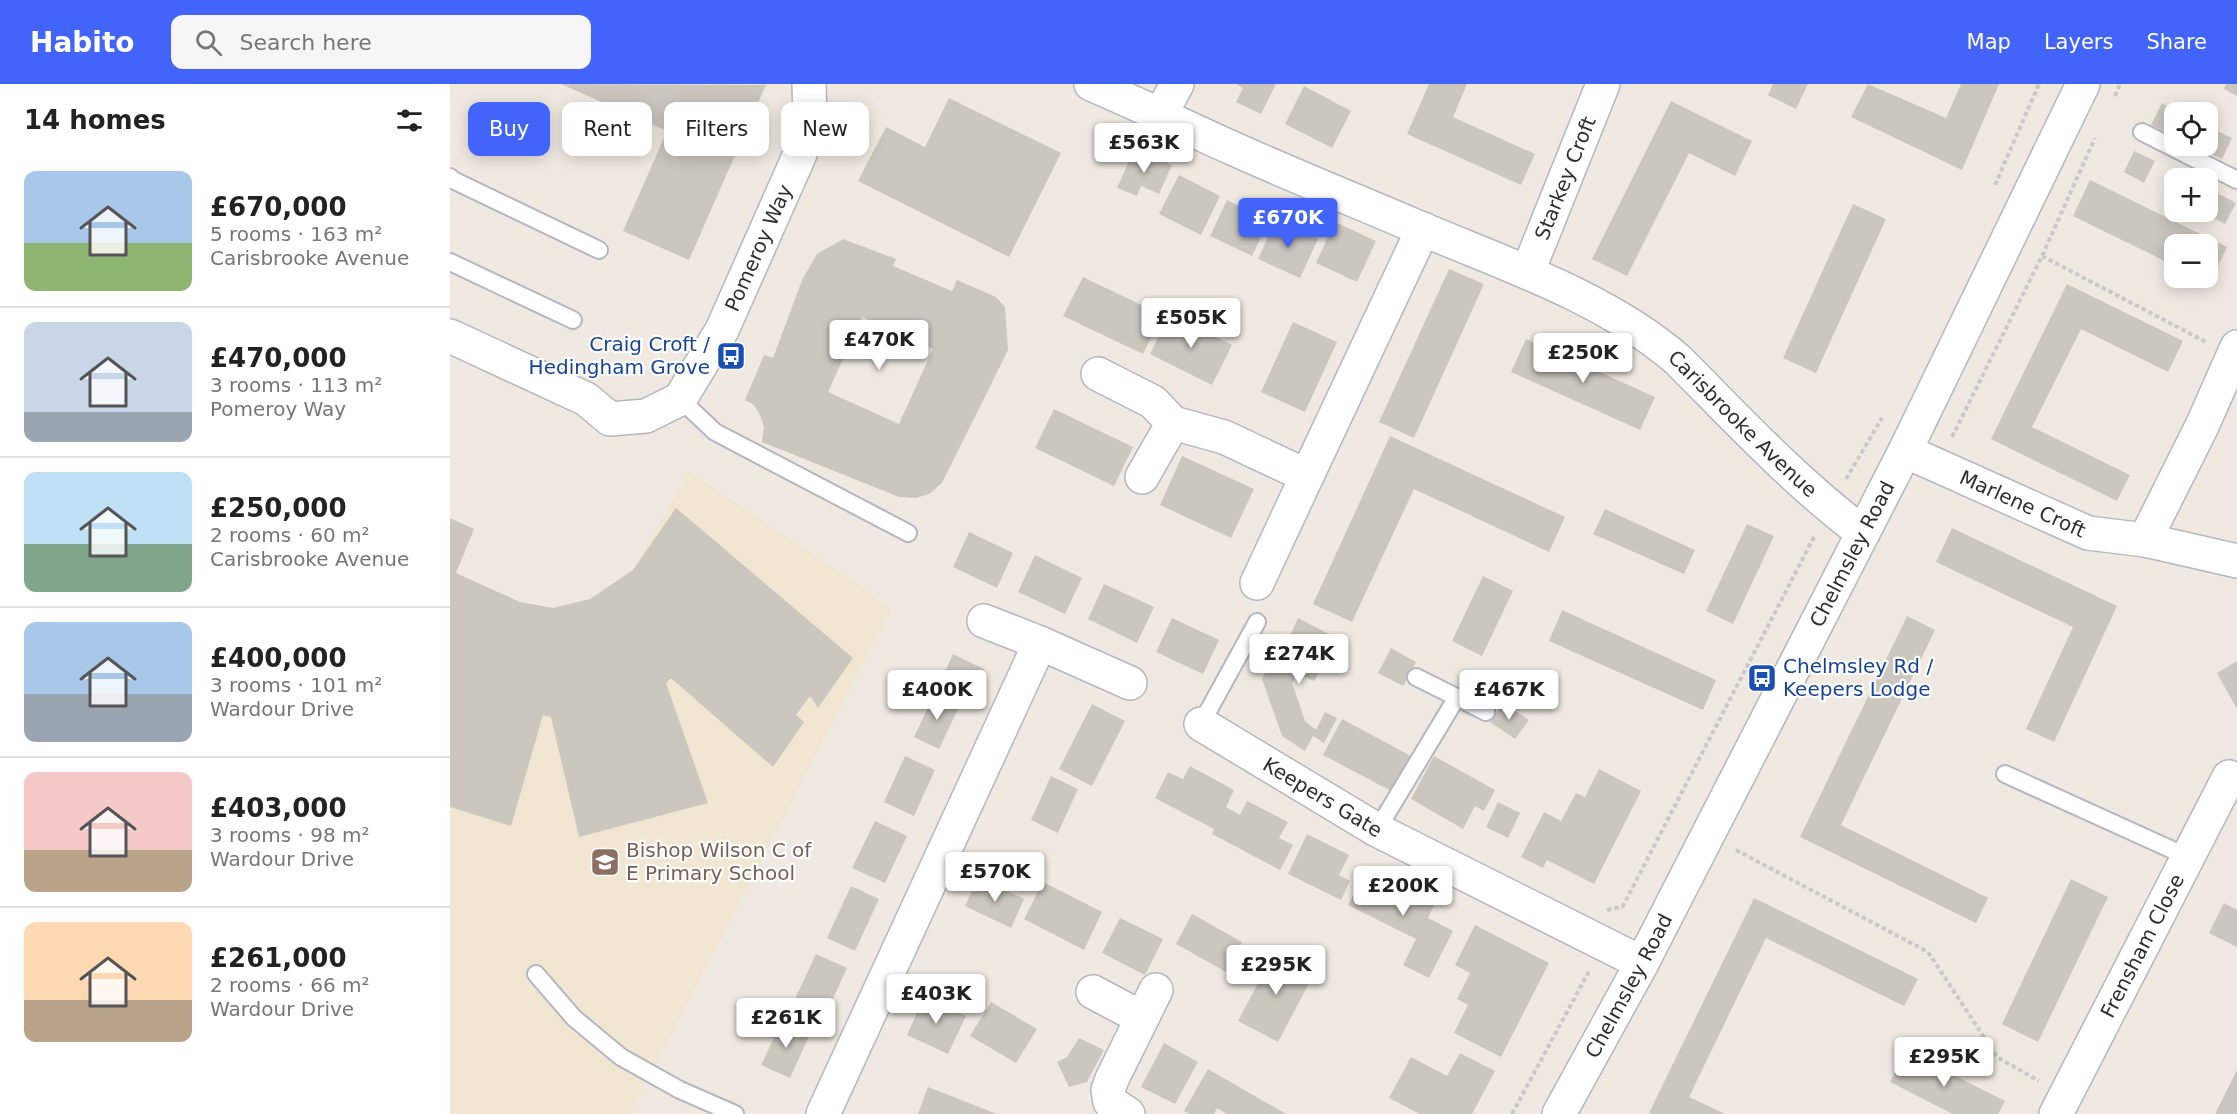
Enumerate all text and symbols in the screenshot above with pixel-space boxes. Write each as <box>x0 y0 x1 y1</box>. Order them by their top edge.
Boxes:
search box <box>171 15 591 69</box>
text: Habito <box>30 26 135 59</box>
icon: search <box>192 26 225 59</box>
text: Search here <box>240 30 372 55</box>
text: Map <box>1967 30 2011 54</box>
text: Layers <box>2044 30 2113 54</box>
text: Share <box>2146 30 2207 54</box>
chip: Buy <box>468 102 550 156</box>
chip: Rent <box>562 102 652 156</box>
chip: Filters <box>664 102 769 156</box>
chip: New <box>781 102 869 156</box>
map controls <box>2164 102 2218 288</box>
button: locate <box>2164 102 2218 156</box>
icon: filters <box>393 104 426 137</box>
text: 14 homes <box>24 105 166 135</box>
street label: Starkey Croft <box>1530 113 1601 243</box>
pin: £563K <box>1102 123 1186 174</box>
text: £563K <box>1108 130 1180 154</box>
button: + <box>2164 168 2218 222</box>
street label: Pomeroy Way <box>720 180 797 315</box>
text: £670,000 <box>210 192 347 222</box>
icon: home <box>72 195 144 267</box>
pin: £670K <box>1246 198 1330 249</box>
text: £670K <box>1252 205 1324 229</box>
text: 5 rooms · 163 m² <box>210 222 382 246</box>
button: − <box>2164 234 2218 288</box>
text: Carisbrooke Avenue <box>210 246 409 270</box>
pin: £505K <box>1149 298 1233 349</box>
text: £505K <box>1155 305 1227 329</box>
pin: £470K <box>837 320 921 371</box>
text: £470K <box>843 327 915 351</box>
place label: Craig Croft / Hedingham Grove <box>529 332 710 379</box>
pin: £250K <box>1541 333 1625 384</box>
bus stop icon: Craig Croft / Hedingham Grove <box>715 340 747 372</box>
text: £250K <box>1547 340 1619 364</box>
text: £470,000 <box>210 343 347 373</box>
street label: Carisbrooke Avenue <box>1663 345 1822 502</box>
icon: home <box>72 346 144 418</box>
text: 3 rooms · 113 m² <box>210 373 382 397</box>
text: Pomeroy Way <box>210 397 346 421</box>
street label: Marlene Croft <box>1956 465 2090 542</box>
street label: Chelmsley Road <box>1805 477 1899 631</box>
text: £250,000 <box>210 493 347 523</box>
icon: home <box>72 496 144 568</box>
text: 2 rooms · 60 m² <box>210 523 370 547</box>
text: Carisbrooke Avenue <box>210 547 409 571</box>
pin: £274K <box>1257 634 1341 685</box>
text: £274K <box>1263 641 1335 665</box>
text: £400,000 <box>210 643 347 673</box>
icon: home <box>72 646 144 718</box>
place label: Chelmsley Rd / Keepers Lodge <box>1783 654 1933 701</box>
bus stop icon: Chelmsley Rd / Keepers Lodge <box>1746 662 1778 694</box>
pin: £400K <box>895 670 979 721</box>
pin: £467K <box>1467 670 1551 721</box>
text: 3 rooms · 101 m² <box>210 673 382 697</box>
text: £400K <box>901 677 973 701</box>
text: £467K <box>1473 677 1545 701</box>
text: Wardour Drive <box>210 697 354 721</box>
street label: Keepers Gate <box>1259 752 1387 842</box>
text: £403,000 <box>210 793 347 823</box>
icon: home <box>72 796 144 868</box>
text: 3 rooms · 98 m² <box>210 823 370 847</box>
place label: Bishop Wilson C of E Primary School <box>626 838 812 885</box>
school or university icon: Bishop Wilson C of E Primary School <box>589 846 621 878</box>
text: Wardour Drive <box>210 847 354 871</box>
pin: £570K <box>953 852 1037 903</box>
text: £570K <box>959 859 1031 883</box>
pin: £200K <box>1361 866 1445 917</box>
street label: Frensham Close <box>2095 870 2189 1022</box>
text: £200K <box>1367 873 1439 897</box>
street label: Chelmsley Road <box>1580 909 1677 1062</box>
text: £261,000 <box>210 943 347 973</box>
pin: £295K <box>1234 945 1318 996</box>
icon: home <box>72 946 144 1018</box>
text: £295K <box>1240 952 1312 976</box>
text: 2 rooms · 66 m² <box>210 973 370 997</box>
pin: £403K <box>894 974 978 1025</box>
text: £403K <box>900 981 972 1005</box>
text: Wardour Drive <box>210 997 354 1021</box>
pin: £261K <box>744 998 828 1049</box>
text: £261K <box>750 1005 822 1029</box>
pin: £295K <box>1902 1037 1986 1088</box>
text: £295K <box>1908 1044 1980 1068</box>

